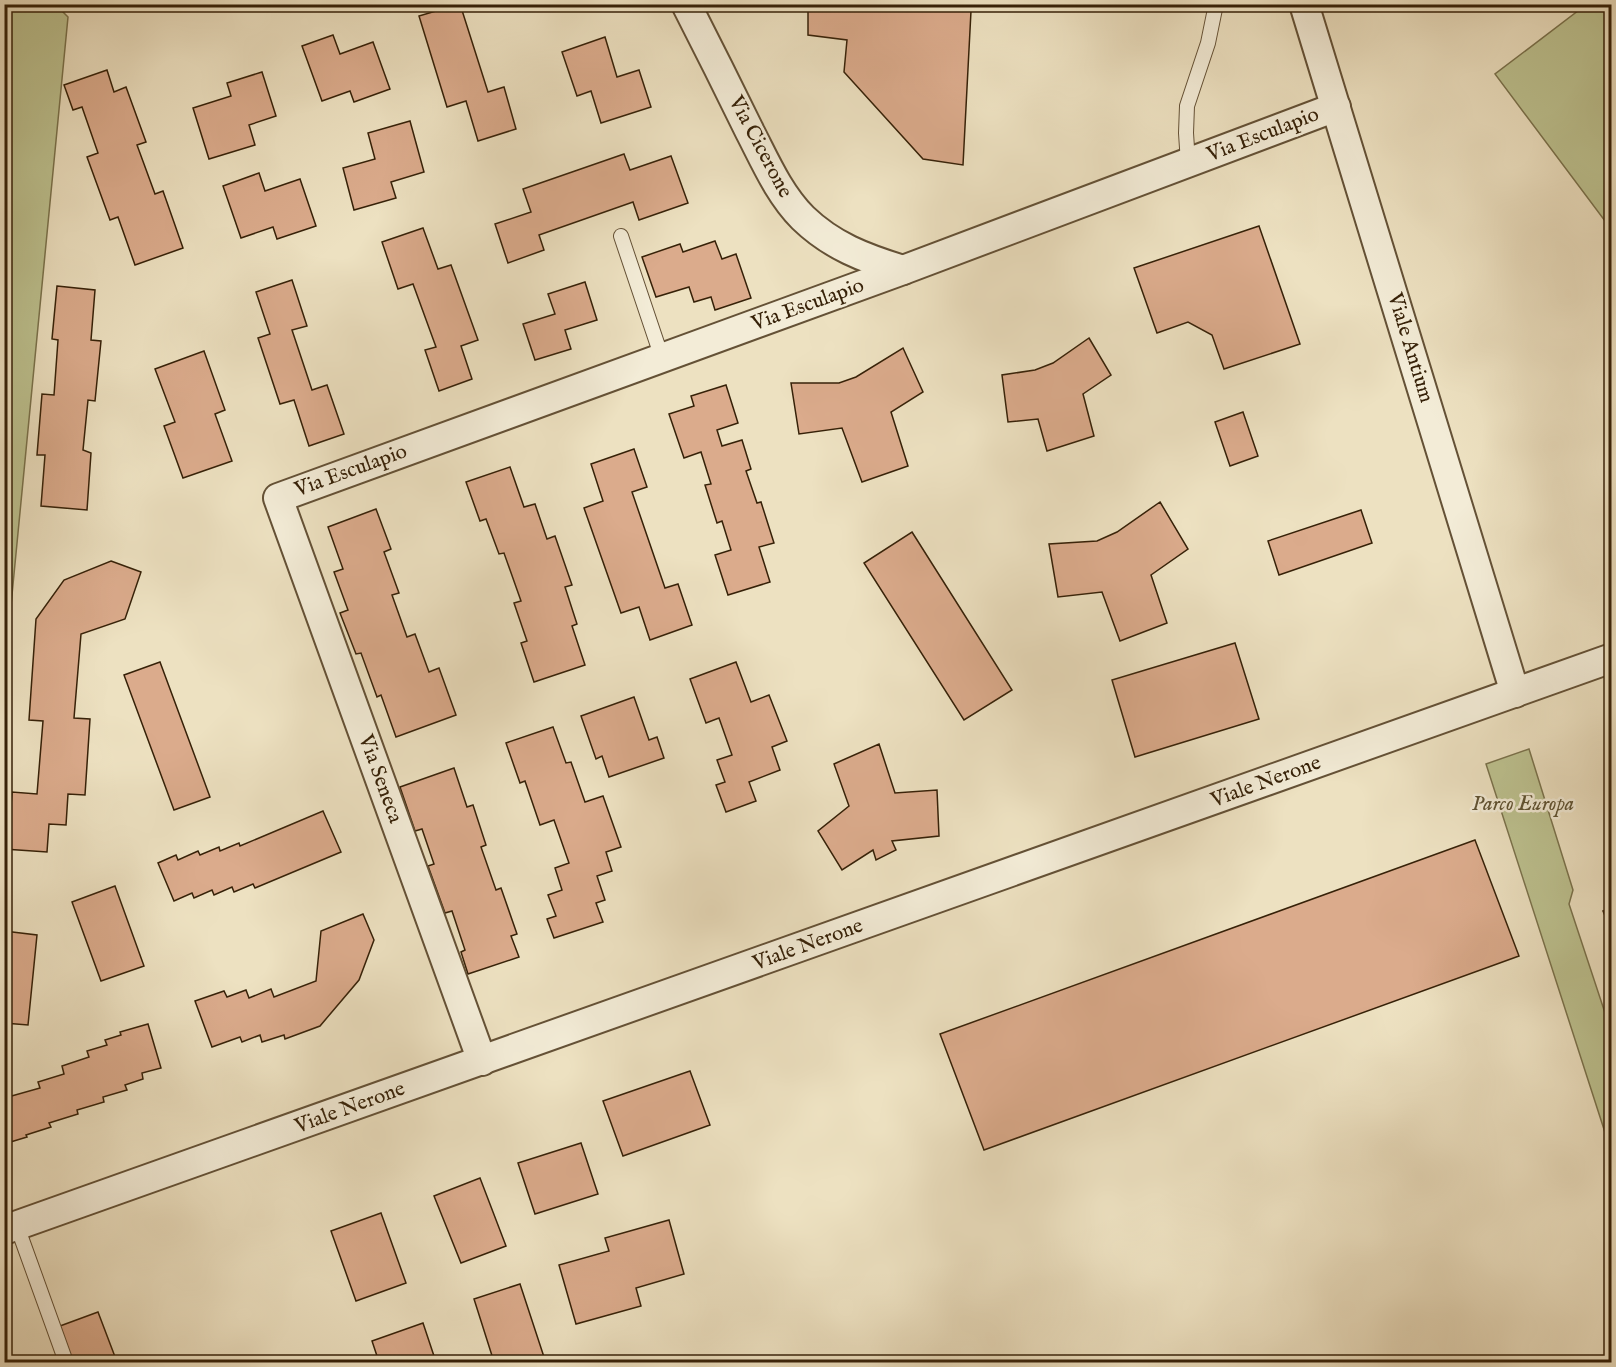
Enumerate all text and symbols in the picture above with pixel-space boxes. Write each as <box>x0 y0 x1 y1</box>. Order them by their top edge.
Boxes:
street label: Via Cicerone <box>721 90 798 203</box>
street label: Via Esculapio <box>1202 101 1323 169</box>
street label: Via Esculapio <box>747 272 868 338</box>
street label: Viale Antium <box>1380 289 1439 406</box>
street label: Via Esculapio <box>290 438 411 504</box>
street label: Via Seneca <box>351 730 409 828</box>
street label: Viale Nerone <box>1206 749 1325 815</box>
park label: Parco Europa <box>1472 791 1574 818</box>
street label: Viale Nerone <box>748 912 867 978</box>
street label: Viale Nerone <box>290 1075 409 1141</box>

